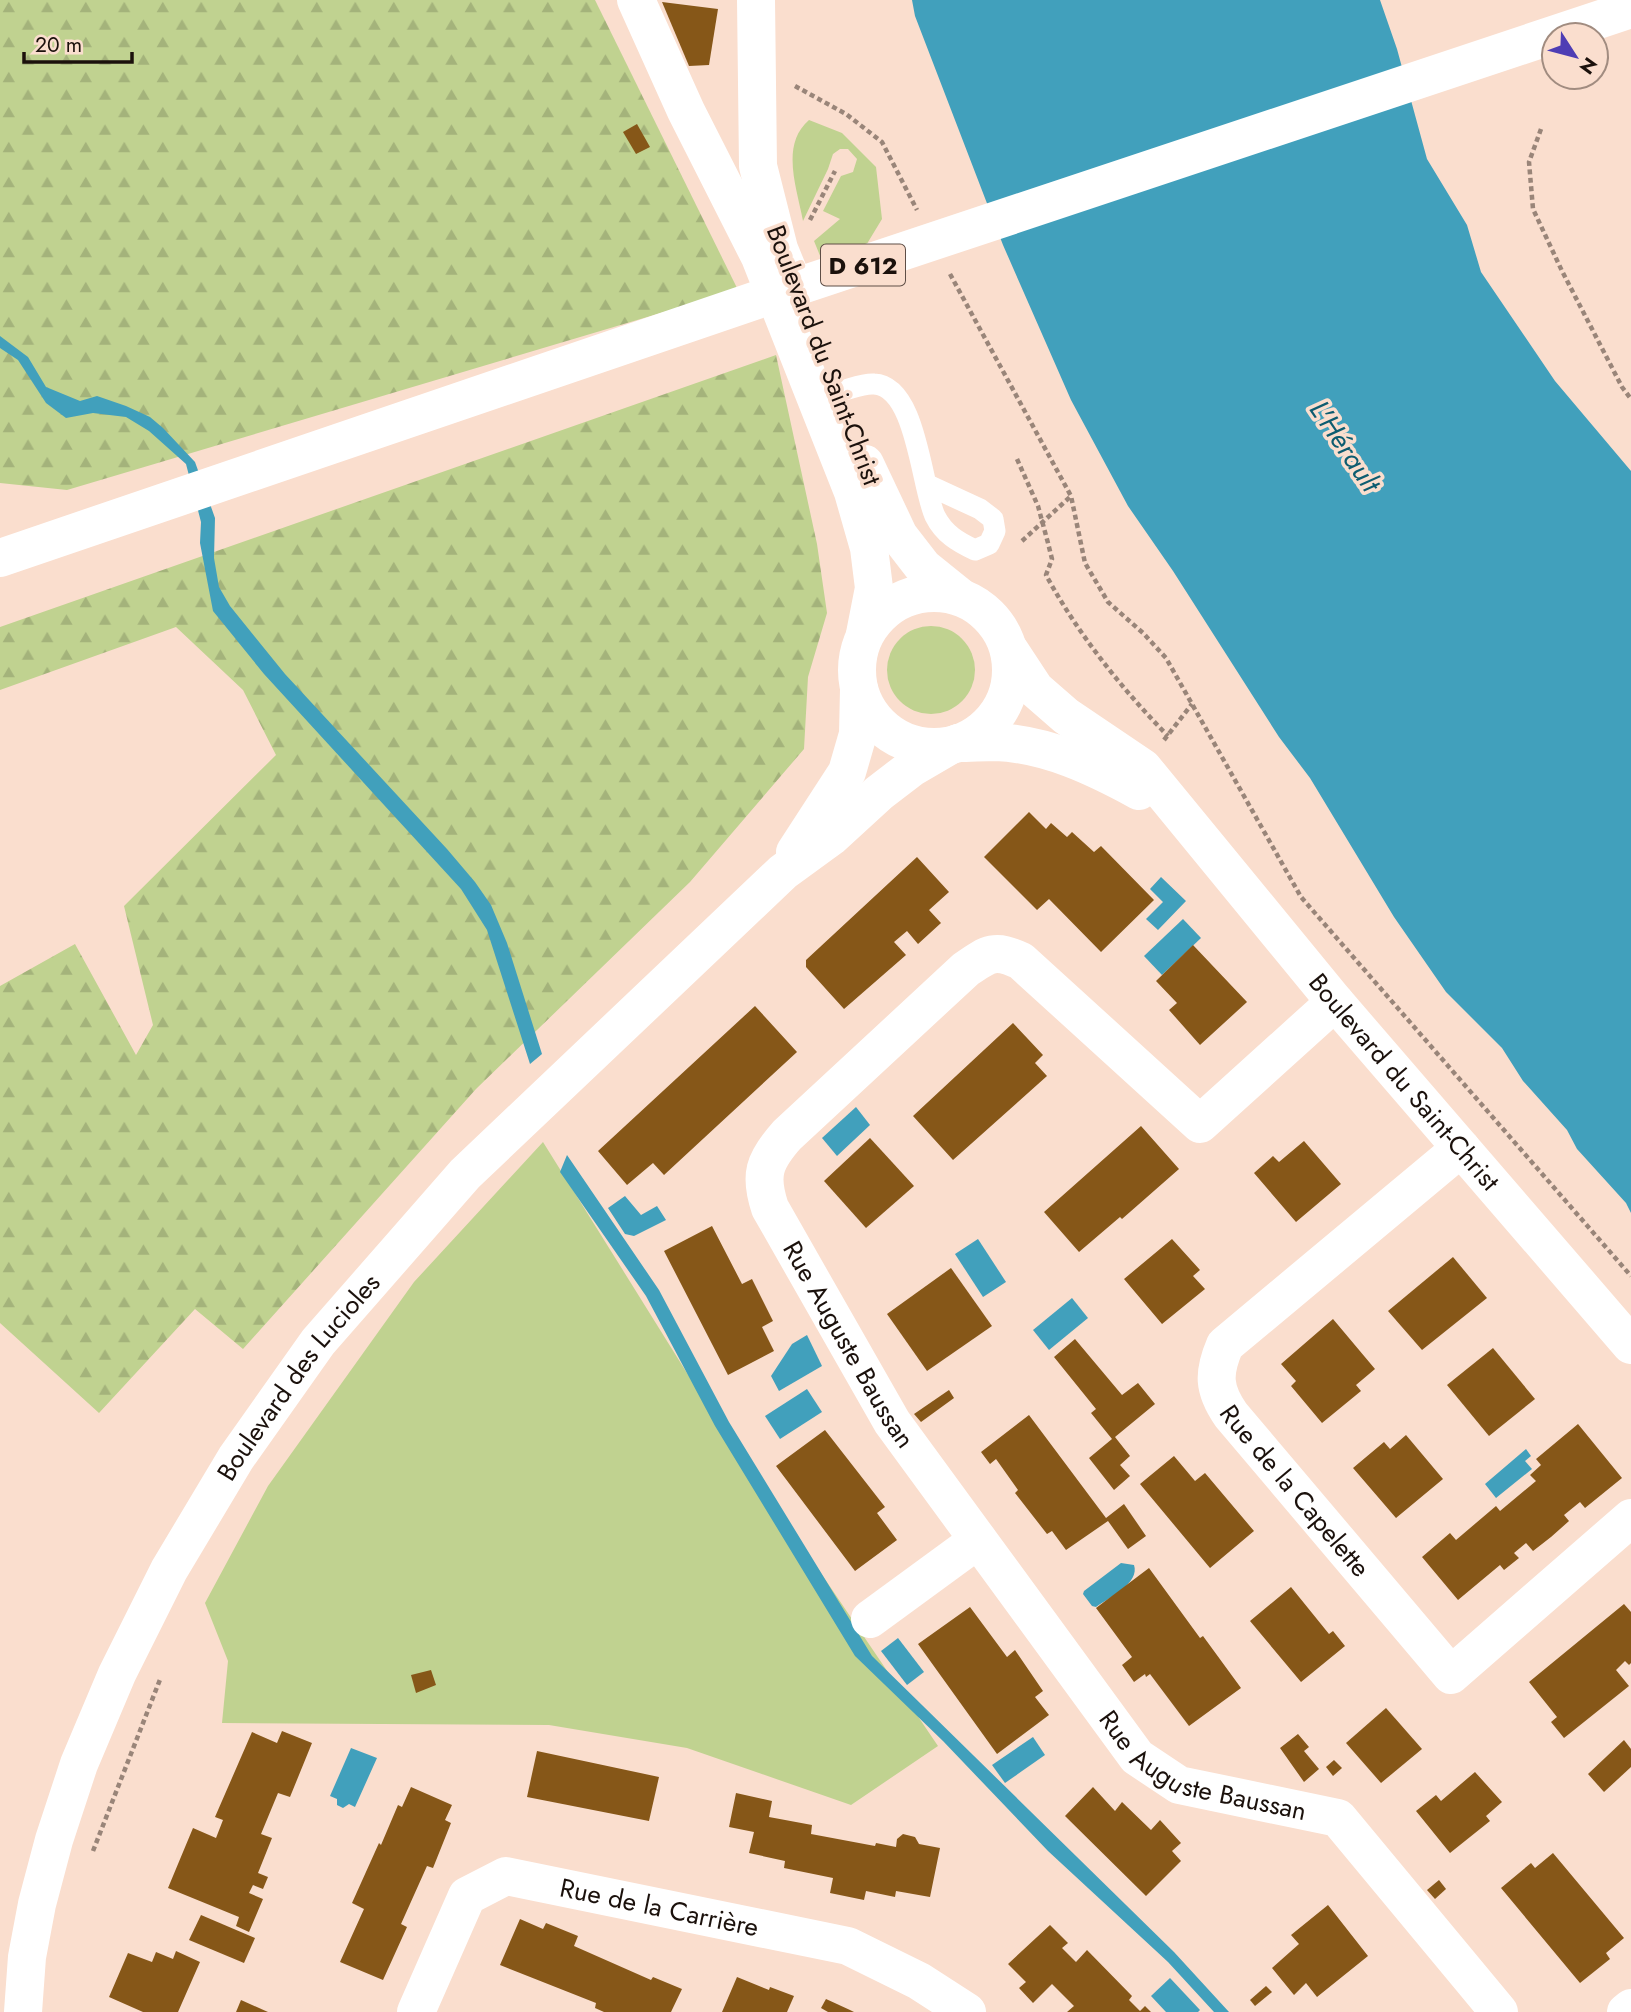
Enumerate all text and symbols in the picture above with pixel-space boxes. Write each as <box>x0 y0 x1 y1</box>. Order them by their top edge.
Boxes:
scale bar <box>24 21 133 65</box>
north arrow <box>1540 21 1610 91</box>
text: 20 m <box>35 30 82 60</box>
text: N <box>1573 52 1604 80</box>
street label: Boulevard du Saint-Christ <box>757 219 891 491</box>
road number: D 612 <box>821 244 905 286</box>
water label: L'Hérault <box>1299 392 1392 501</box>
street label: Boulevard du Saint-Christ <box>1300 965 1509 1200</box>
street label: Rue Auguste Baussan <box>774 1234 924 1456</box>
street label: Boulevard des Lucioles <box>208 1265 389 1488</box>
street label: Rue de la Capelette <box>1210 1397 1379 1585</box>
street label: Rue Auguste Baussan <box>1090 1702 1310 1830</box>
street label: Rue de la Carrière <box>557 1869 762 1946</box>

